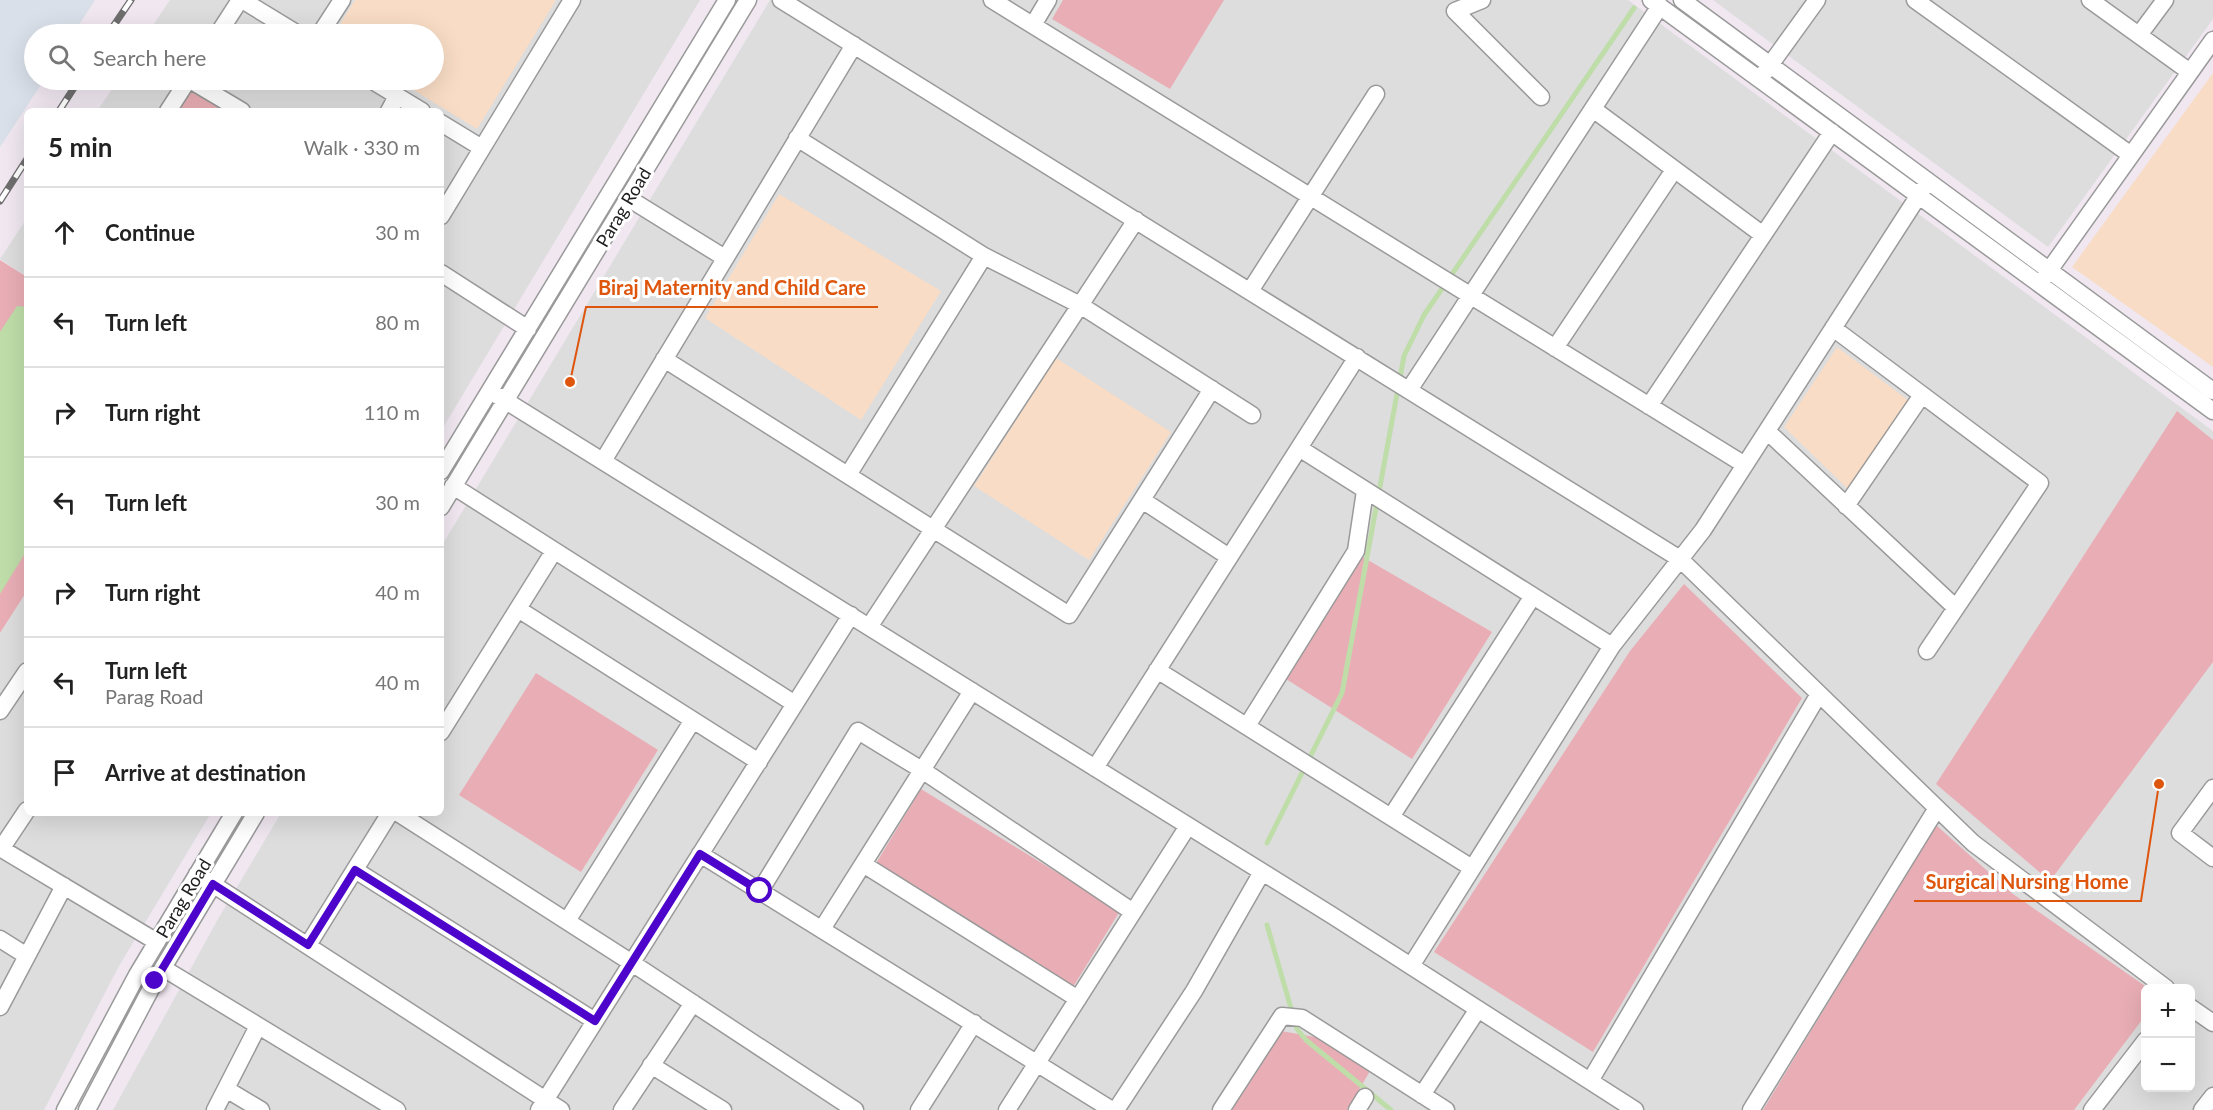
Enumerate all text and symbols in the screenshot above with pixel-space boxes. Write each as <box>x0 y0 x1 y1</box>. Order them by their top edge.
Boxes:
search box <box>24 24 444 90</box>
icon: search <box>45 41 78 74</box>
text: Search here <box>93 44 206 71</box>
text: 5 min <box>48 131 112 163</box>
text: Walk · 330 m <box>304 135 420 159</box>
street label: Parag Road <box>591 163 655 251</box>
icon: ahead <box>48 216 81 249</box>
text: Continue <box>105 219 195 246</box>
text: 30 m <box>375 220 420 244</box>
callout: Biraj Maternity and Child Care <box>586 269 878 307</box>
text: Biraj Maternity and Child Care <box>598 275 866 299</box>
icon: left <box>48 306 81 339</box>
text: Turn left <box>105 309 187 336</box>
text: 80 m <box>375 310 420 334</box>
icon: right <box>48 396 81 429</box>
text: Turn right <box>105 399 200 426</box>
text: 110 m <box>364 400 420 424</box>
icon: left <box>48 486 81 519</box>
text: Turn left <box>105 489 187 516</box>
text: 30 m <box>375 490 420 514</box>
icon: right <box>48 576 81 609</box>
text: Turn right <box>105 579 200 606</box>
text: 40 m <box>375 580 420 604</box>
text: Turn left <box>105 657 187 684</box>
icon: left <box>48 666 81 699</box>
text: 40 m <box>375 670 420 694</box>
text: Parag Road <box>105 684 204 708</box>
icon: arrive <box>48 756 81 789</box>
text: Arrive at destination <box>105 759 306 786</box>
street label: Parag Road <box>151 854 215 942</box>
callout: Surgical Nursing Home <box>1914 863 2141 901</box>
text: Surgical Nursing Home <box>1925 869 2129 893</box>
route start <box>746 877 772 903</box>
route end <box>141 967 167 993</box>
map controls <box>2141 984 2195 1092</box>
button: + <box>2141 984 2195 1038</box>
button: − <box>2141 1038 2195 1092</box>

